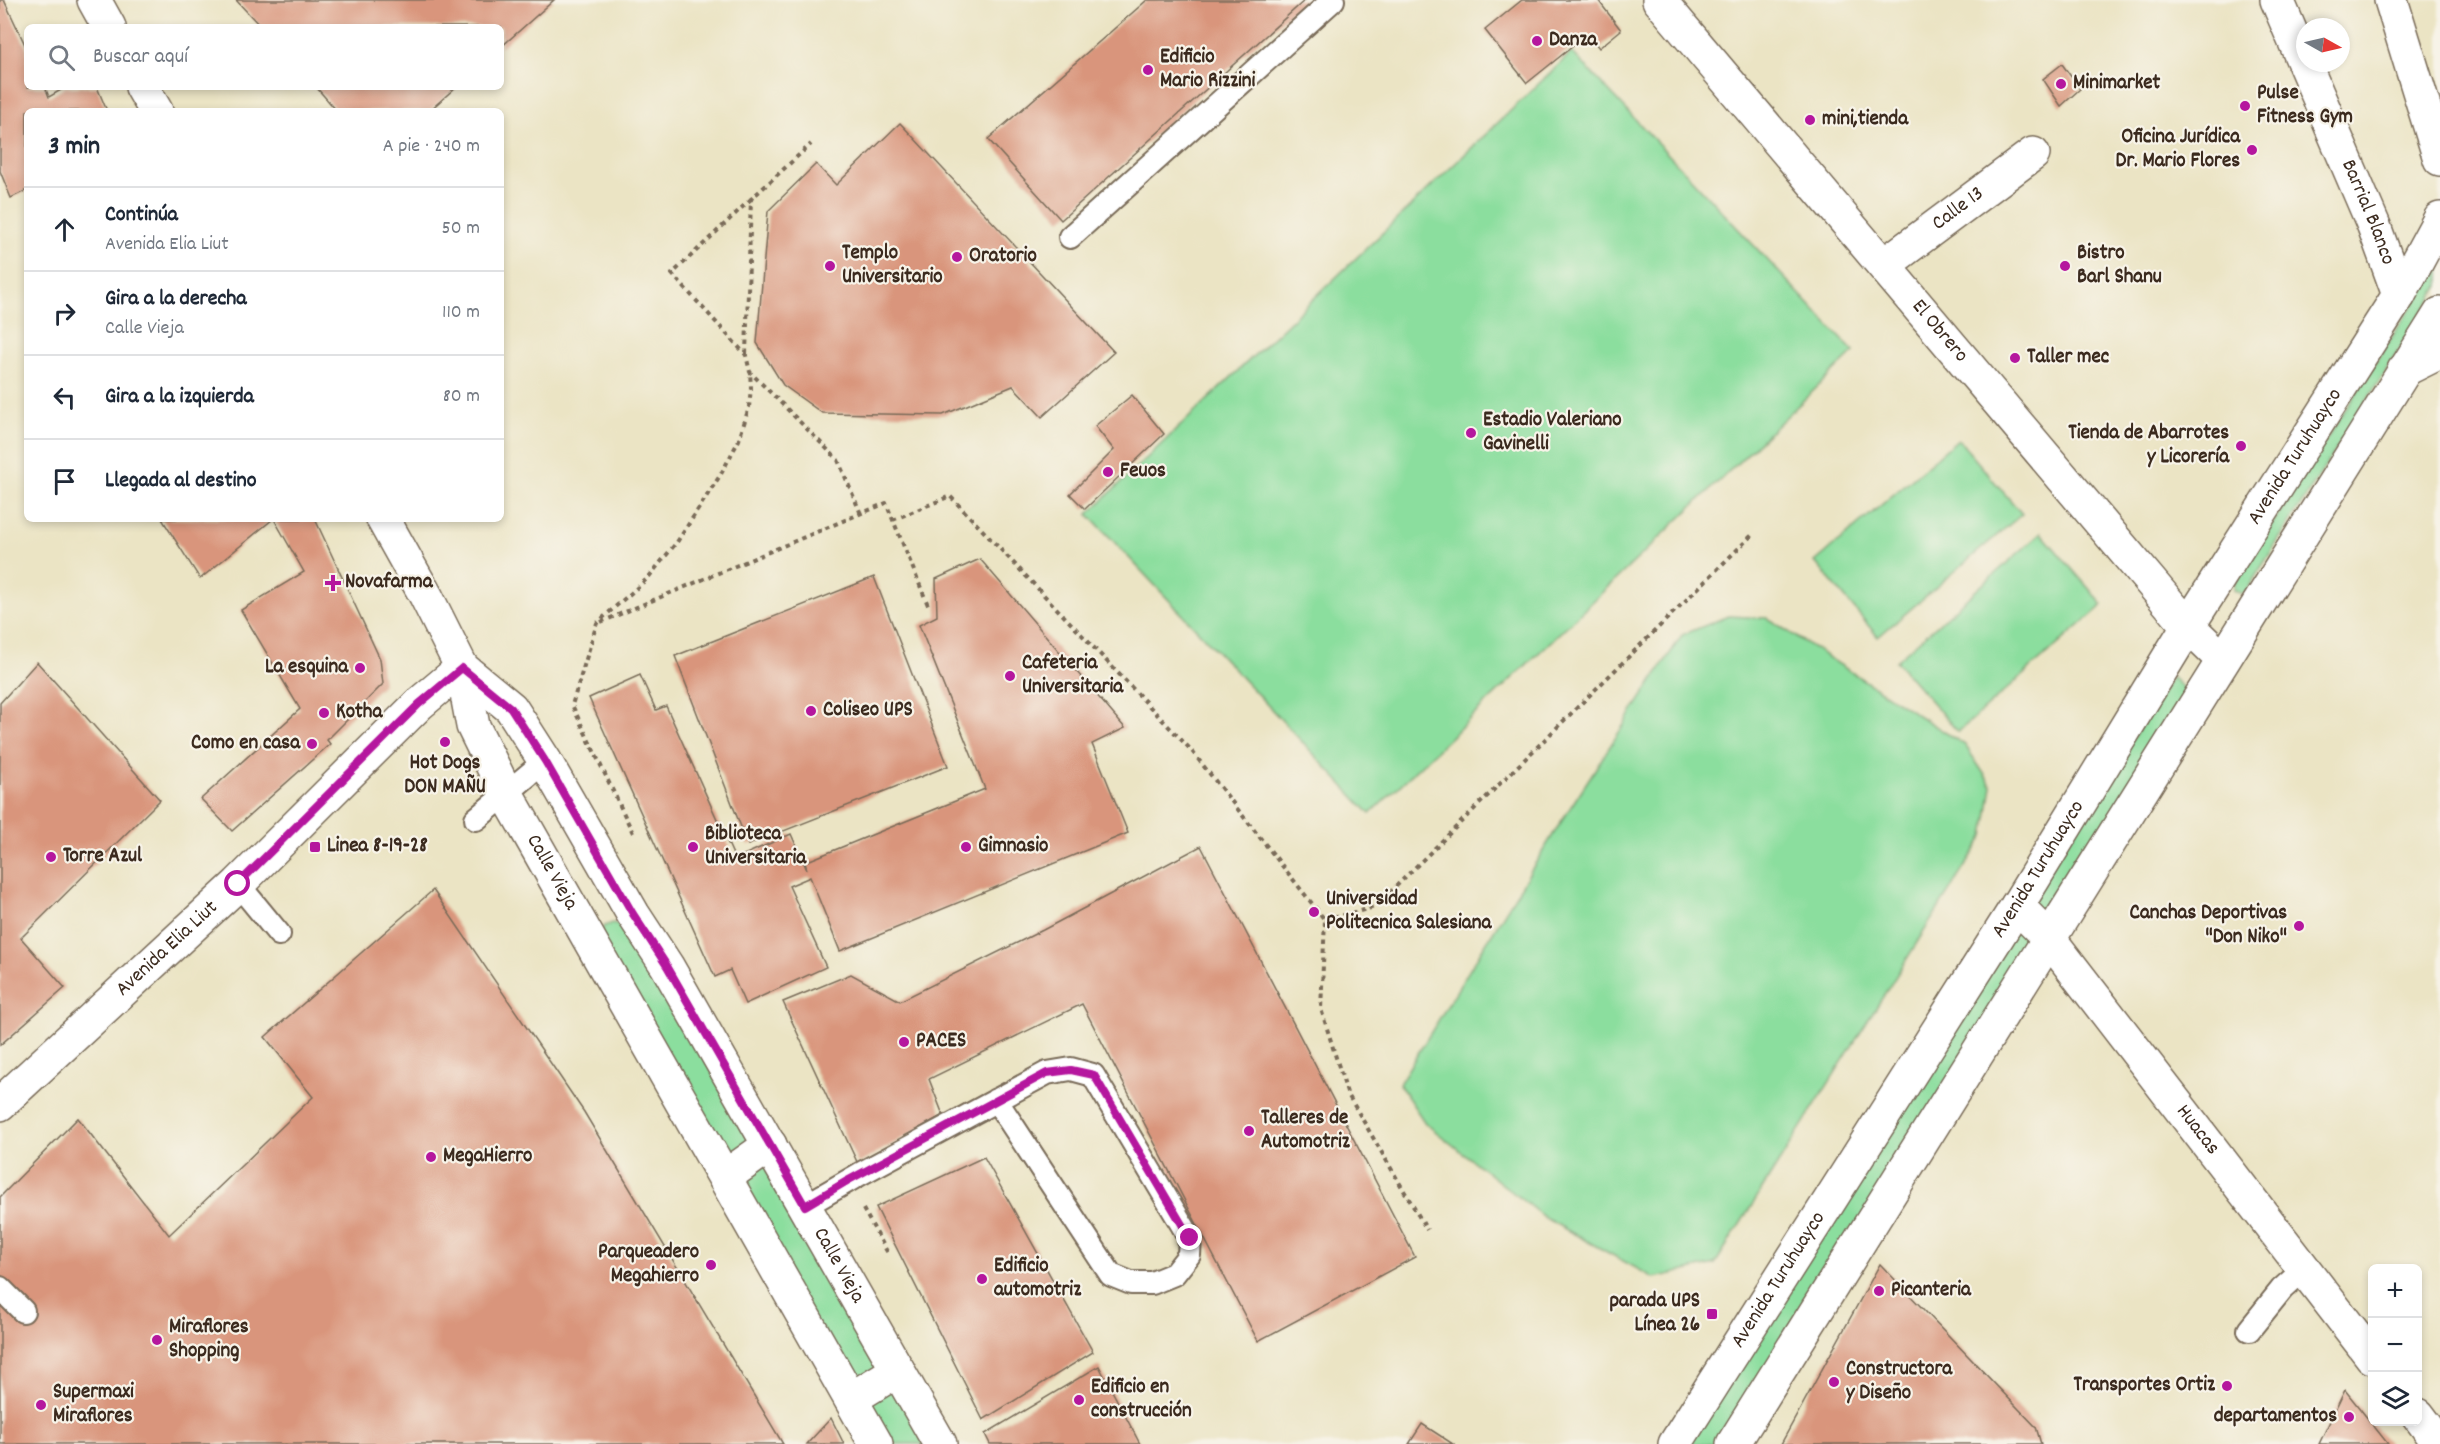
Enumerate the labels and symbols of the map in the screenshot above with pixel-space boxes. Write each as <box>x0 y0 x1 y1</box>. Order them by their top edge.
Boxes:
north arrow <box>2296 18 2350 72</box>
place label: Danza <box>1549 26 1598 56</box>
marker: Danza <box>1530 34 1544 48</box>
place label: Edificio Mario Rizzini <box>1160 43 1256 97</box>
marker: Edificio Mario Rizzini <box>1141 63 1155 77</box>
place label: Minimarket <box>2073 69 2161 99</box>
marker: Minimarket <box>2054 77 2068 91</box>
place label: Pulse Fitness Gym <box>2257 79 2353 133</box>
marker: Pulse Fitness Gym <box>2238 99 2252 113</box>
place label: mini,tienda <box>1822 105 1909 135</box>
marker: mini,tienda <box>1803 113 1817 127</box>
place label: Oficina Jurídica Dr. Mario Flores <box>2116 123 2241 177</box>
marker: Oficina Jurídica Dr. Mario Flores <box>2245 143 2259 157</box>
street label: Barrial Blanco <box>2332 155 2402 269</box>
street label: Calle 13 <box>1926 180 1991 239</box>
place label: Templo Universitario <box>842 239 943 293</box>
place label: Bistro Barl Shanu <box>2077 239 2162 293</box>
place label: Oratorio <box>969 242 1037 272</box>
marker: Oratorio <box>950 250 964 264</box>
marker: Templo Universitario <box>823 259 837 273</box>
marker: Bistro Barl Shanu <box>2058 259 2072 273</box>
street label: El Obrero <box>1904 293 1975 370</box>
place label: Taller mec <box>2027 343 2110 373</box>
marker: Taller mec <box>2008 351 2022 365</box>
street label: Avenida Turuhuayco <box>2241 383 2351 531</box>
place label: Estadio Valeriano Gavinelli <box>1483 406 1622 460</box>
place label: Tienda de Abarrotes y Licorería <box>2068 419 2230 473</box>
marker: Estadio Valeriano Gavinelli <box>1464 426 1478 440</box>
marker: Tienda de Abarrotes y Licorería <box>2234 439 2248 453</box>
place label: Feuos <box>1120 457 1166 487</box>
marker: Feuos <box>1101 465 1115 479</box>
place label: Novafarma <box>345 568 434 598</box>
marker: Novafarma <box>326 576 340 590</box>
place label: Cafeteria Universitaria <box>1022 649 1124 703</box>
place label: La esquina <box>265 653 349 683</box>
marker: La esquina <box>353 661 367 675</box>
marker: Cafeteria Universitaria <box>1003 669 1017 683</box>
place label: Coliseo UPS <box>823 696 913 726</box>
place label: Kotha <box>336 698 383 728</box>
marker: Coliseo UPS <box>804 704 818 718</box>
marker: Kotha <box>317 706 331 720</box>
place label: Como en casa <box>191 729 301 759</box>
marker: Hot Dogs DON MAÑU <box>438 735 452 749</box>
marker: Como en casa <box>305 737 319 751</box>
place label: Hot Dogs DON MAÑU <box>404 749 486 803</box>
street label: Avenida Turuhuayco <box>1985 795 2093 944</box>
place label: Biblioteca Universitaria <box>705 820 807 874</box>
street label: Calle Vieja <box>518 829 585 917</box>
place label: Linea 8-19-28 <box>327 832 428 862</box>
place label: Gimnasio <box>978 832 1048 862</box>
marker: Linea 8-19-28 <box>308 840 322 854</box>
marker: Biblioteca Universitaria <box>686 840 700 854</box>
marker: Gimnasio <box>959 840 973 854</box>
place label: Torre Azul <box>63 842 143 872</box>
marker: Torre Azul <box>44 850 58 864</box>
route start <box>224 870 250 896</box>
place label: Universidad Politecnica Salesiana <box>1326 885 1492 939</box>
street label: Avenida Elia Liut <box>110 894 225 1004</box>
place label: Canchas Deportivas "Don Niko" <box>2130 899 2287 953</box>
marker: Universidad Politecnica Salesiana <box>1307 905 1321 919</box>
marker: Canchas Deportivas "Don Niko" <box>2292 919 2306 933</box>
place label: PACES <box>916 1027 966 1057</box>
marker: PACES <box>897 1035 911 1049</box>
street label: Huacas <box>2168 1099 2226 1162</box>
place label: Talleres de Automotriz <box>1261 1104 1351 1158</box>
marker: Talleres de Automotriz <box>1242 1124 1256 1138</box>
place label: MegaHierro <box>443 1142 532 1172</box>
marker: MegaHierro <box>424 1150 438 1164</box>
street label: Avenida Turuhuayco <box>1724 1206 1834 1354</box>
street label: Calle Vieja <box>805 1222 872 1310</box>
route end <box>1176 1224 1202 1250</box>
place label: Parqueadero Megahierro <box>598 1238 699 1292</box>
place label: Edificio automotriz <box>994 1252 1082 1306</box>
marker: Parqueadero Megahierro <box>704 1258 718 1272</box>
marker: Edificio automotriz <box>975 1272 989 1286</box>
place label: Picanteria <box>1891 1276 1972 1306</box>
marker: Picanteria <box>1872 1284 1886 1298</box>
place label: parada UPS Línea 26 <box>1609 1287 1700 1341</box>
marker: parada UPS Línea 26 <box>1705 1307 1719 1321</box>
place label: Miraflores Shopping <box>169 1313 249 1367</box>
marker: Miraflores Shopping <box>150 1333 164 1347</box>
place label: Constructora y Diseño <box>1846 1355 1953 1409</box>
place label: Transportes Ortiz <box>2074 1371 2216 1401</box>
place label: Edificio en construcción <box>1091 1373 1192 1427</box>
marker: Constructora y Diseño <box>1827 1375 1841 1389</box>
place label: Supermaxi Miraflores <box>53 1378 134 1432</box>
marker: Transportes Ortiz <box>2220 1379 2234 1393</box>
marker: Edificio en construcción <box>1072 1393 1086 1407</box>
marker: Supermaxi Miraflores <box>34 1398 48 1412</box>
place label: departamentos <box>2214 1402 2337 1432</box>
marker: departamentos <box>2342 1410 2356 1424</box>

